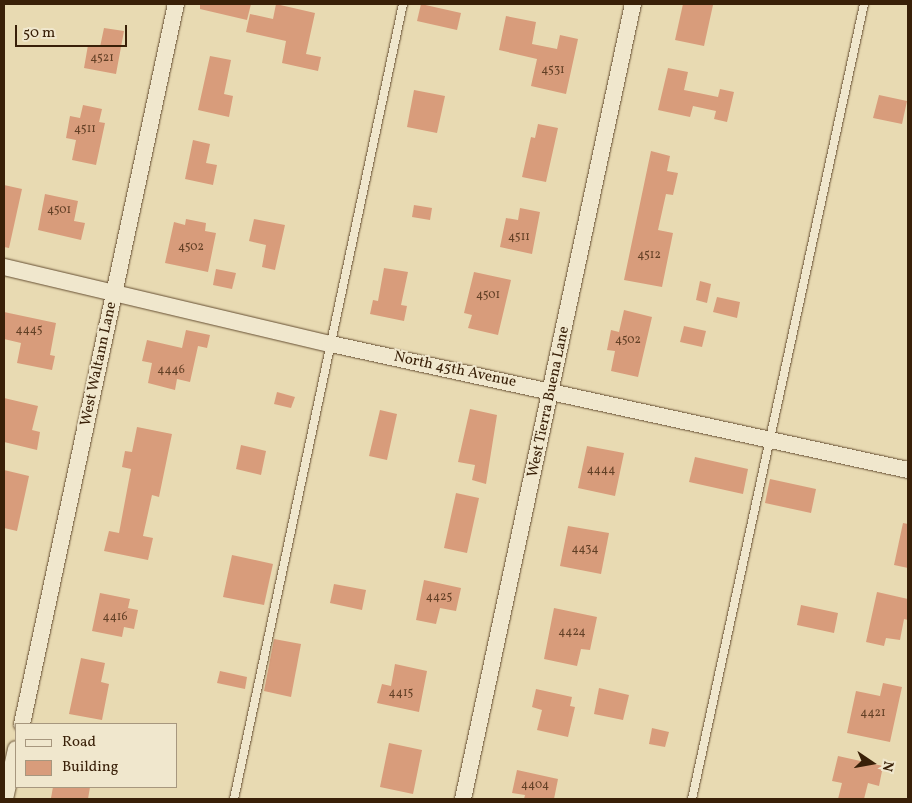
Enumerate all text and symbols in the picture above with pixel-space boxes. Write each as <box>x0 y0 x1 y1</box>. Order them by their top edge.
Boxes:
scale bar <box>18 15 130 47</box>
text: 50 m <box>23 23 55 44</box>
house number: 4521 <box>90 52 114 66</box>
house number: 4531 <box>541 64 565 78</box>
house number: 4511 <box>74 123 96 137</box>
house number: 4501 <box>47 204 71 218</box>
house number: 4511 <box>508 231 530 245</box>
house number: 4502 <box>178 241 204 255</box>
house number: 4512 <box>637 249 661 263</box>
house number: 4501 <box>476 289 500 303</box>
street label: West Waltann Lane <box>77 300 121 428</box>
house number: 4445 <box>16 324 42 338</box>
street label: West Tierra Buena Lane <box>524 325 574 479</box>
house number: 4502 <box>615 334 641 348</box>
street label: North 45th Avenue <box>392 348 518 392</box>
house number: 4446 <box>157 364 185 378</box>
house number: 4444 <box>587 464 615 478</box>
house number: 4434 <box>571 543 599 557</box>
house number: 4425 <box>426 591 452 605</box>
house number: 4416 <box>102 611 128 625</box>
house number: 4424 <box>558 626 586 640</box>
house number: 4415 <box>389 687 413 701</box>
house number: 4421 <box>860 707 886 721</box>
legend <box>15 723 178 788</box>
text: Road <box>62 732 96 753</box>
north arrow <box>847 738 897 788</box>
text: Building <box>62 757 118 778</box>
text: N <box>877 759 898 773</box>
house number: 4404 <box>521 779 549 793</box>

